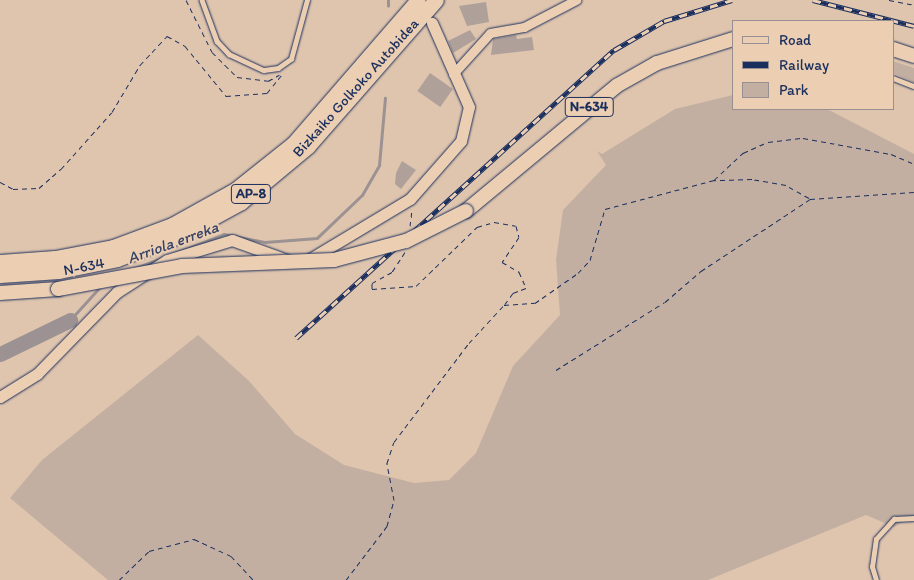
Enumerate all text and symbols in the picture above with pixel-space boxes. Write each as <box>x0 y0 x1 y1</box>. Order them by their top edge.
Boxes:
street label: Bizkaiko Golkoko Autobidea <box>289 15 423 161</box>
legend <box>732 20 894 110</box>
text: Road <box>779 31 811 49</box>
text: Railway <box>779 56 829 74</box>
text: Park <box>779 81 809 99</box>
road number: N-634 <box>564 95 614 118</box>
road number: AP-8 <box>230 182 272 205</box>
water label: Arriola erreka <box>125 218 221 268</box>
street label: N-634 <box>62 254 106 280</box>

